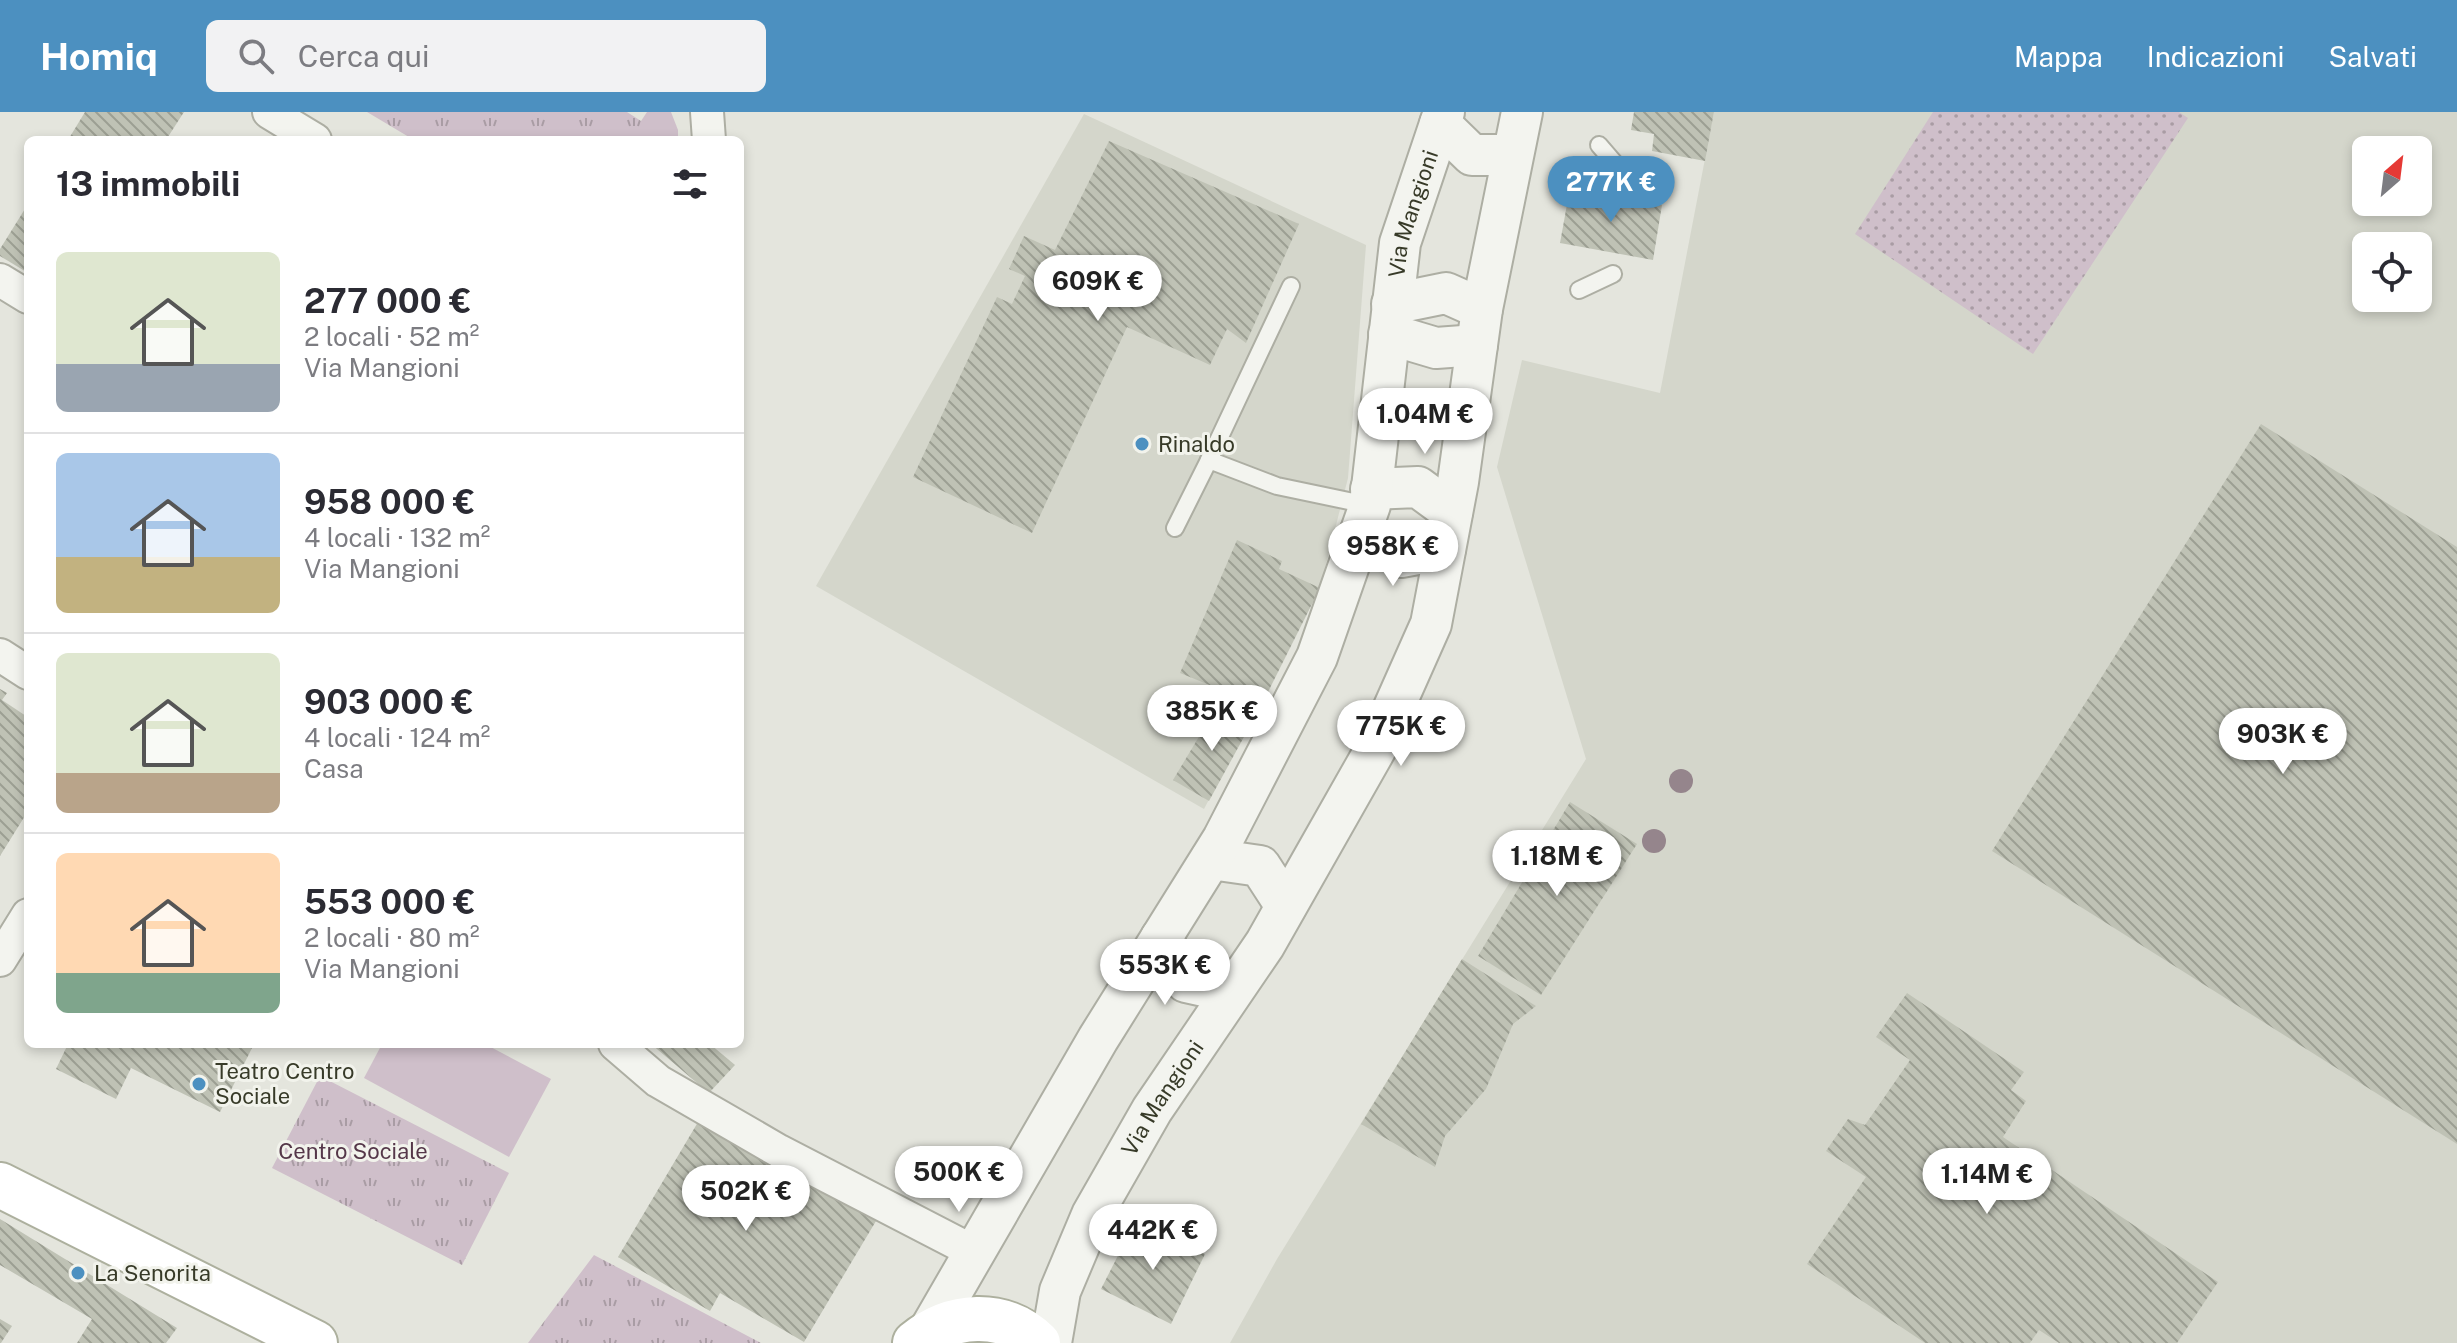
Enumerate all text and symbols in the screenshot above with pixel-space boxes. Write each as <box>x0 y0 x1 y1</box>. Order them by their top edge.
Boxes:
search box <box>206 20 766 92</box>
text: Homiq <box>40 34 158 79</box>
icon: search <box>234 34 278 78</box>
text: Cerca qui <box>298 38 429 74</box>
text: Mappa <box>2014 40 2103 73</box>
text: Indicazioni <box>2147 40 2284 73</box>
text: Salvati <box>2328 40 2417 73</box>
north arrow <box>2352 136 2432 216</box>
map controls <box>2352 136 2432 312</box>
street label: Via Mangioni <box>1383 147 1443 279</box>
pin: 277K € <box>1546 156 1676 224</box>
icon: filters <box>668 162 712 206</box>
text: 13 immobili <box>56 164 240 204</box>
text: 277K € <box>1566 166 1656 197</box>
button: locate <box>2352 232 2432 312</box>
pin: 609K € <box>1033 255 1163 323</box>
text: 609K € <box>1052 265 1144 296</box>
text: 277 000 € <box>304 281 471 321</box>
icon: home <box>120 284 216 380</box>
text: 2 locali · 52 m² <box>304 321 479 352</box>
text: Via Mangioni <box>304 352 460 383</box>
pin: 1.04M € <box>1351 388 1499 456</box>
text: 1.04M € <box>1376 398 1474 429</box>
place label: Rinaldo <box>1158 431 1235 457</box>
marker: Rinaldo <box>1133 435 1151 453</box>
text: 958 000 € <box>304 482 475 522</box>
icon: home <box>120 485 216 581</box>
pin: 958K € <box>1328 520 1458 588</box>
text: 4 locali · 132 m² <box>304 522 490 553</box>
text: 958K € <box>1346 530 1440 561</box>
text: Via Mangioni <box>304 553 460 584</box>
text: 903 000 € <box>304 682 474 722</box>
icon: home <box>120 685 216 781</box>
pin: 385K € <box>1147 685 1277 753</box>
text: 385K € <box>1165 695 1259 726</box>
pin: 775K € <box>1336 700 1466 768</box>
pin: 903K € <box>2218 708 2348 776</box>
text: 775K € <box>1355 710 1447 741</box>
text: 903K € <box>2237 718 2329 749</box>
text: 4 locali · 124 m² <box>304 722 490 753</box>
text: Casa <box>304 753 364 784</box>
pin: 1.18M € <box>1483 830 1631 898</box>
text: 1.18M € <box>1510 840 1604 871</box>
text: 553 000 € <box>304 882 476 922</box>
icon: home <box>120 885 216 981</box>
text: 2 locali · 80 m² <box>304 922 480 953</box>
pin: 553K € <box>1100 939 1230 1007</box>
text: 553K € <box>1118 949 1212 980</box>
text: Via Mangioni <box>304 953 460 984</box>
street label: Via Mangioni <box>1116 1035 1209 1160</box>
place label: Teatro Centro Sociale <box>215 1058 354 1109</box>
marker: Teatro Centro Sociale <box>190 1075 208 1093</box>
park label: Centro Sociale <box>278 1138 428 1164</box>
pin: 500K € <box>894 1146 1024 1214</box>
pin: 1.14M € <box>1913 1148 2061 1216</box>
text: 500K € <box>913 1156 1005 1187</box>
text: 1.14M € <box>1941 1158 2033 1189</box>
pin: 502K € <box>681 1165 811 1233</box>
text: 502K € <box>700 1175 792 1206</box>
pin: 442K € <box>1088 1204 1218 1272</box>
text: 442K € <box>1107 1214 1199 1245</box>
place label: La Senorita <box>94 1260 211 1286</box>
marker: La Senorita <box>69 1264 87 1282</box>

